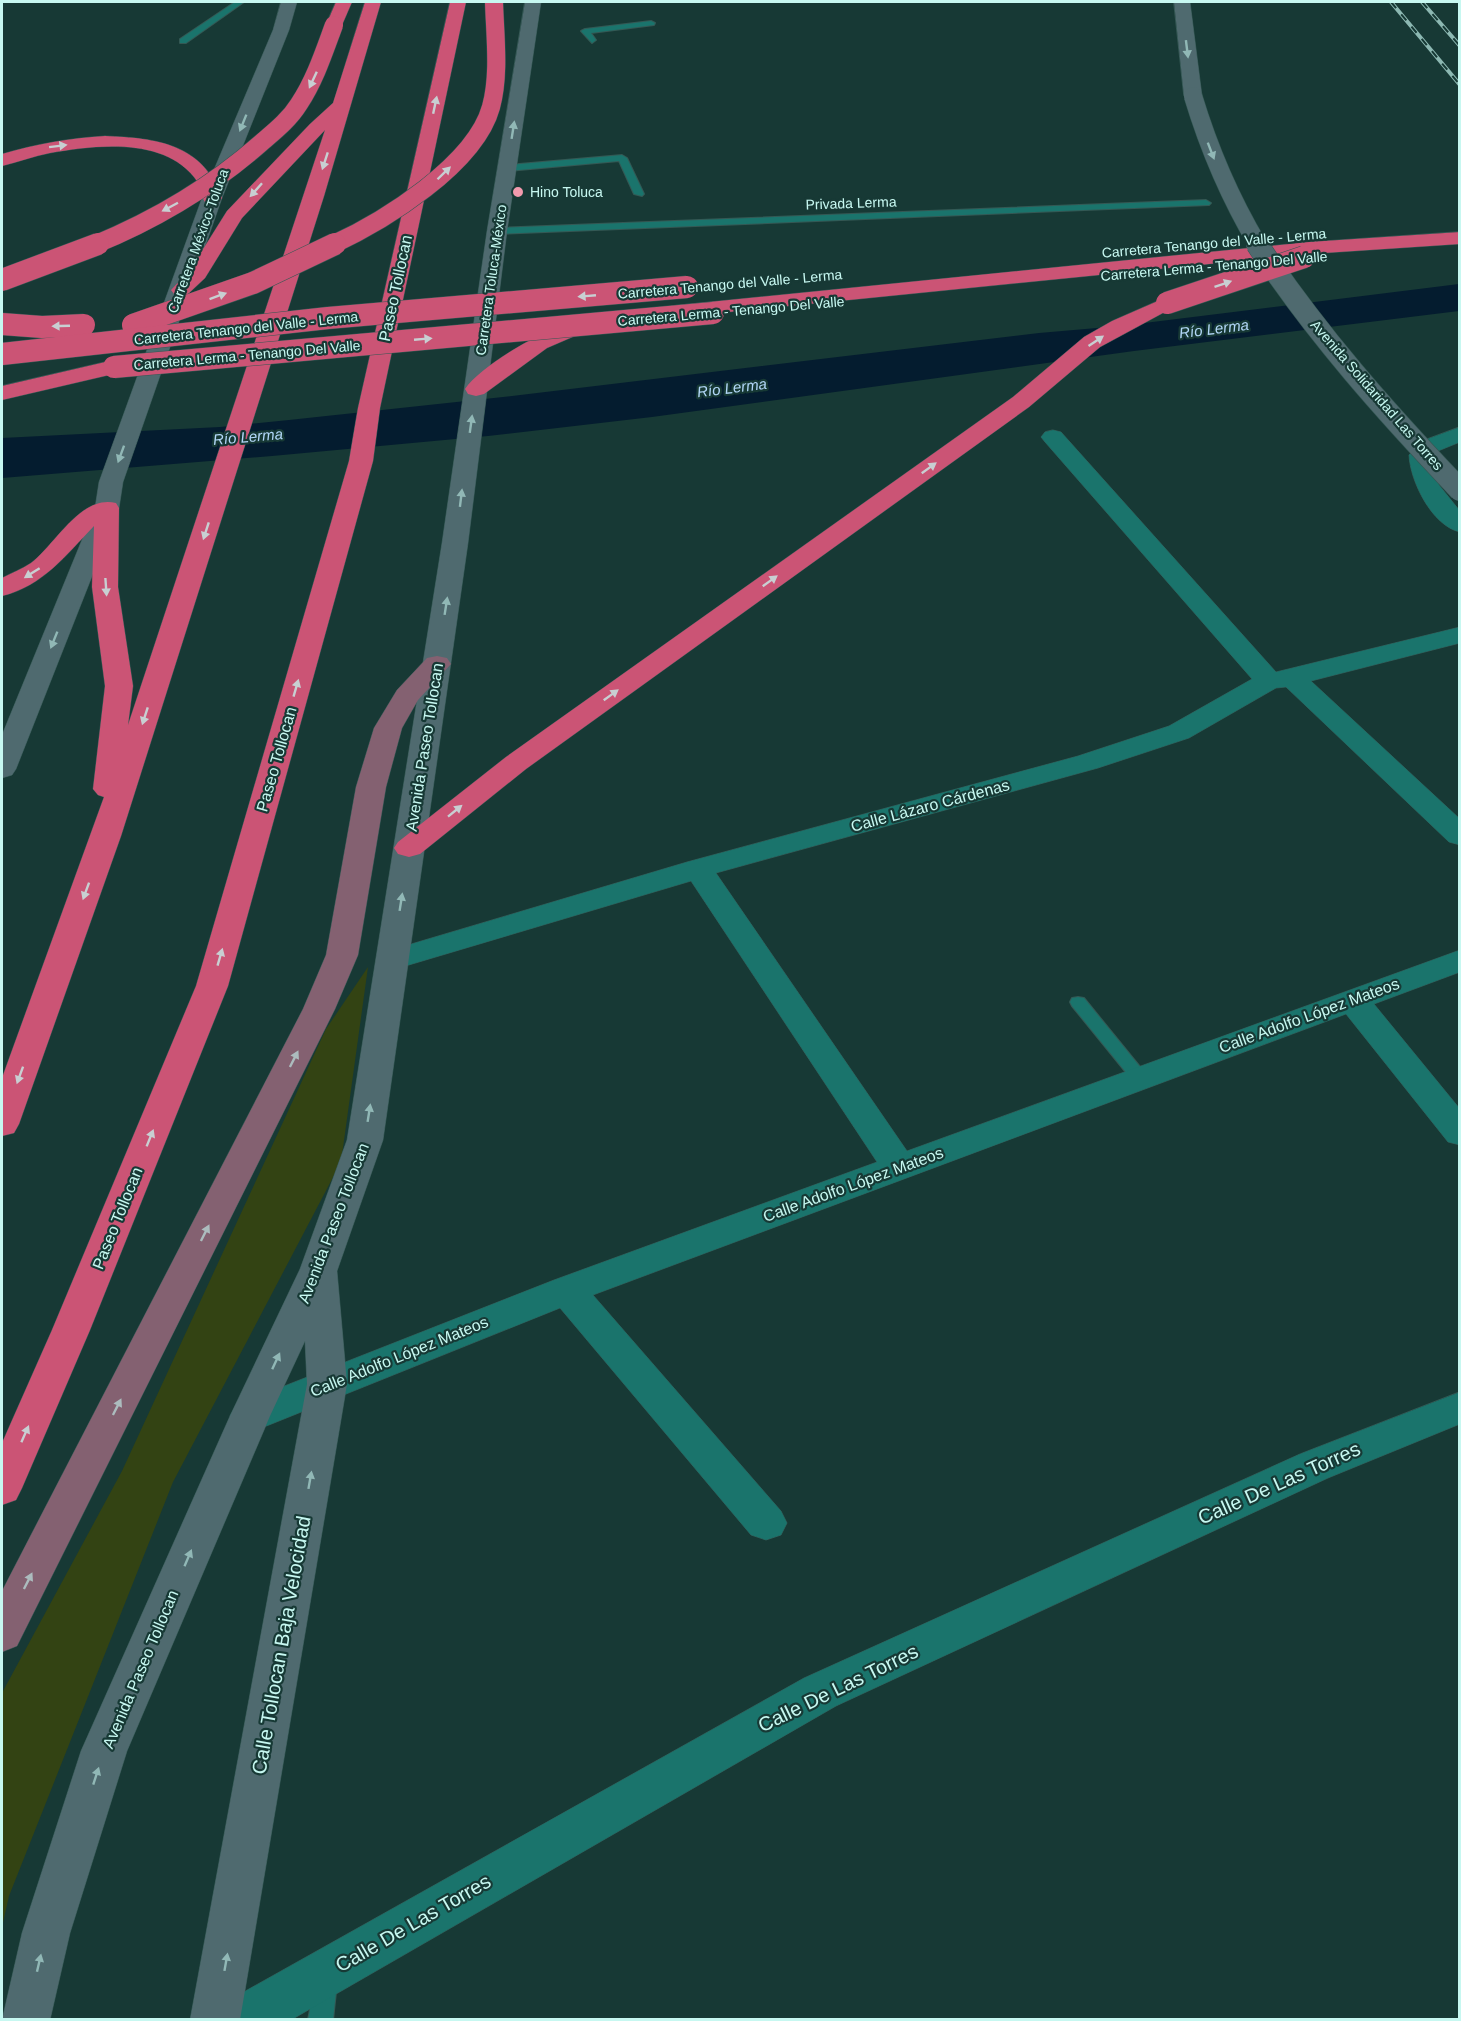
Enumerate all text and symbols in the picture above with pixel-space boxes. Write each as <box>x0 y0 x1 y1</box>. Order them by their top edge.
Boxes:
one-way arrow <box>1183 39 1192 58</box>
one-way arrow <box>308 71 317 88</box>
one-way arrow <box>431 96 441 114</box>
one-way arrow <box>238 114 248 132</box>
one-way arrow <box>508 120 517 139</box>
one-way arrow <box>49 141 68 150</box>
one-way arrow <box>1207 143 1217 161</box>
one-way arrow <box>320 152 329 170</box>
street label: Carretera México-Toluca <box>164 166 232 315</box>
one-way arrow <box>436 166 451 180</box>
one-way arrow <box>249 183 263 198</box>
place label: Hino Toluca <box>530 184 603 200</box>
marker: Hino Toluca <box>511 185 525 199</box>
street label: Privada Lerma <box>805 193 897 213</box>
one-way arrow <box>161 202 178 212</box>
street label: Carretera Toluca-México <box>472 203 510 356</box>
street label: Carretera Tenango del Valle - Lerma <box>1101 225 1327 261</box>
street label: Paseo Tollocan <box>376 233 415 343</box>
street label: Carretera Lerma - Tenango Del Valle <box>1100 248 1328 284</box>
street label: Carretera Tenango del Valle - Lerma <box>617 266 843 302</box>
one-way arrow <box>1214 279 1232 288</box>
one-way arrow <box>209 290 227 300</box>
one-way arrow <box>578 291 597 301</box>
street label: Carretera Lerma - Tenango Del Valle <box>617 293 845 329</box>
street label: Carretera Tenango del Valle - Lerma <box>133 308 359 348</box>
water label: Río Lerma <box>1178 316 1250 341</box>
street label: Avenida Solidaridad Las Torres <box>1308 317 1446 473</box>
one-way arrow <box>51 322 70 331</box>
one-way arrow <box>413 334 432 344</box>
one-way arrow <box>1087 335 1103 347</box>
street label: Carretera Lerma - Tenango Del Valle <box>133 337 361 373</box>
water label: Río Lerma <box>696 375 768 400</box>
one-way arrow <box>466 414 476 433</box>
water label: Río Lerma <box>212 425 284 448</box>
one-way arrow <box>116 445 125 463</box>
one-way arrow <box>920 462 936 474</box>
one-way arrow <box>457 488 466 507</box>
one-way arrow <box>200 522 210 540</box>
one-way arrow <box>24 568 40 579</box>
one-way arrow <box>761 575 777 587</box>
one-way arrow <box>101 578 111 597</box>
one-way arrow <box>441 596 450 615</box>
one-way arrow <box>48 631 58 649</box>
street label: Avenida Paseo Tollocan <box>403 662 446 832</box>
one-way arrow <box>292 679 301 697</box>
one-way arrow <box>603 689 619 701</box>
street label: Paseo Tollocan <box>253 705 300 814</box>
one-way arrow <box>140 707 149 725</box>
street label: Calle Lázaro Cárdenas <box>849 776 1011 835</box>
one-way arrow <box>447 805 463 818</box>
one-way arrow <box>80 882 90 900</box>
one-way arrow <box>397 892 406 911</box>
one-way arrow <box>216 948 226 966</box>
street label: Calle Adolfo López Mateos <box>1217 975 1402 1056</box>
one-way arrow <box>289 1051 298 1068</box>
one-way arrow <box>14 1066 24 1084</box>
one-way arrow <box>365 1104 374 1123</box>
one-way arrow <box>145 1129 155 1147</box>
street label: Avenida Paseo Tollocan <box>295 1141 372 1306</box>
street label: Calle Adolfo López Mateos <box>761 1144 946 1225</box>
street label: Paseo Tollocan <box>89 1165 146 1272</box>
one-way arrow <box>200 1224 210 1241</box>
street label: Calle Adolfo López Mateos <box>308 1313 491 1400</box>
one-way arrow <box>271 1352 280 1369</box>
one-way arrow <box>112 1398 121 1415</box>
one-way arrow <box>21 1425 30 1443</box>
street label: Calle De Las Torres <box>1194 1437 1364 1529</box>
one-way arrow <box>306 1471 315 1490</box>
street label: Calle Tollocan Baja Velocidad <box>247 1514 315 1776</box>
one-way arrow <box>184 1549 193 1567</box>
one-way arrow <box>23 1572 33 1589</box>
street label: Avenida Paseo Tollocan <box>99 1588 182 1751</box>
street label: Calle De Las Torres <box>754 1640 922 1736</box>
one-way arrow <box>92 1767 101 1785</box>
street label: Calle De Las Torres <box>332 1870 494 1976</box>
one-way arrow <box>221 1952 230 1971</box>
one-way arrow <box>34 1953 44 1972</box>

